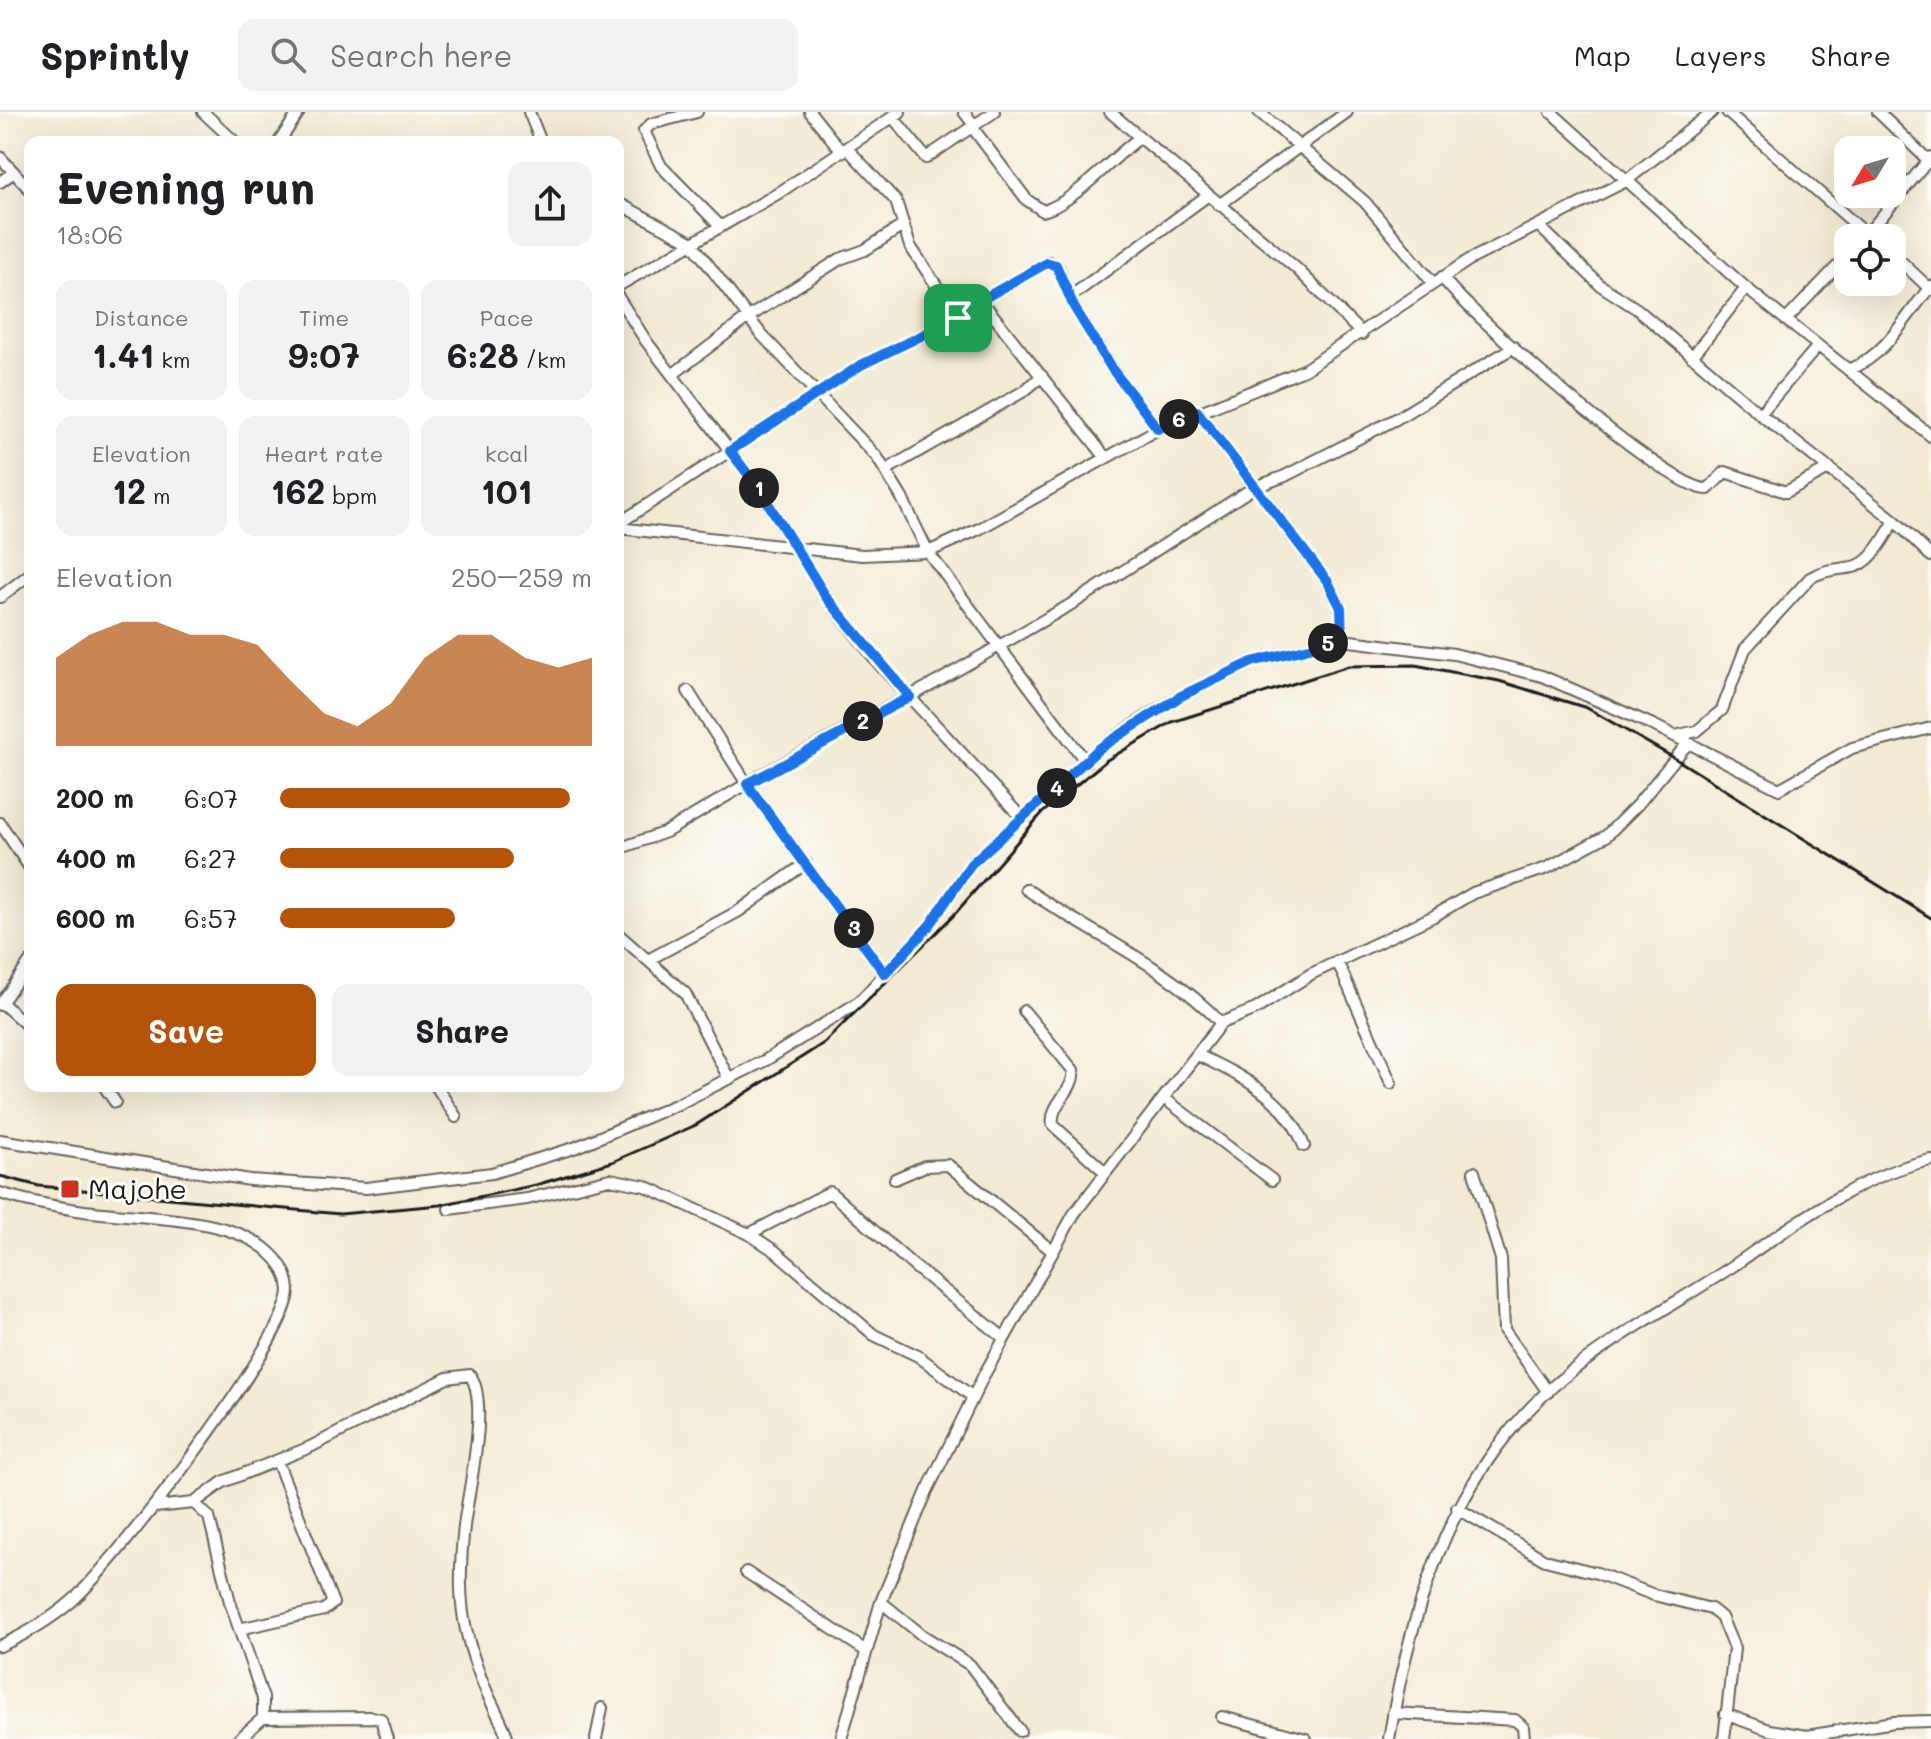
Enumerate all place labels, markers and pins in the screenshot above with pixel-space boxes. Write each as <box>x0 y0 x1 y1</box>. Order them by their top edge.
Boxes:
pin <box>924 284 992 352</box>
pin: 6 <box>1159 399 1199 439</box>
pin: 1 <box>739 468 779 508</box>
pin: 5 <box>1308 623 1348 663</box>
pin: 2 <box>843 701 883 741</box>
pin: 4 <box>1037 768 1077 808</box>
pin: 3 <box>834 908 874 948</box>
place label: Majohe <box>88 1170 187 1206</box>
marker: Majohe <box>59 1178 81 1200</box>

